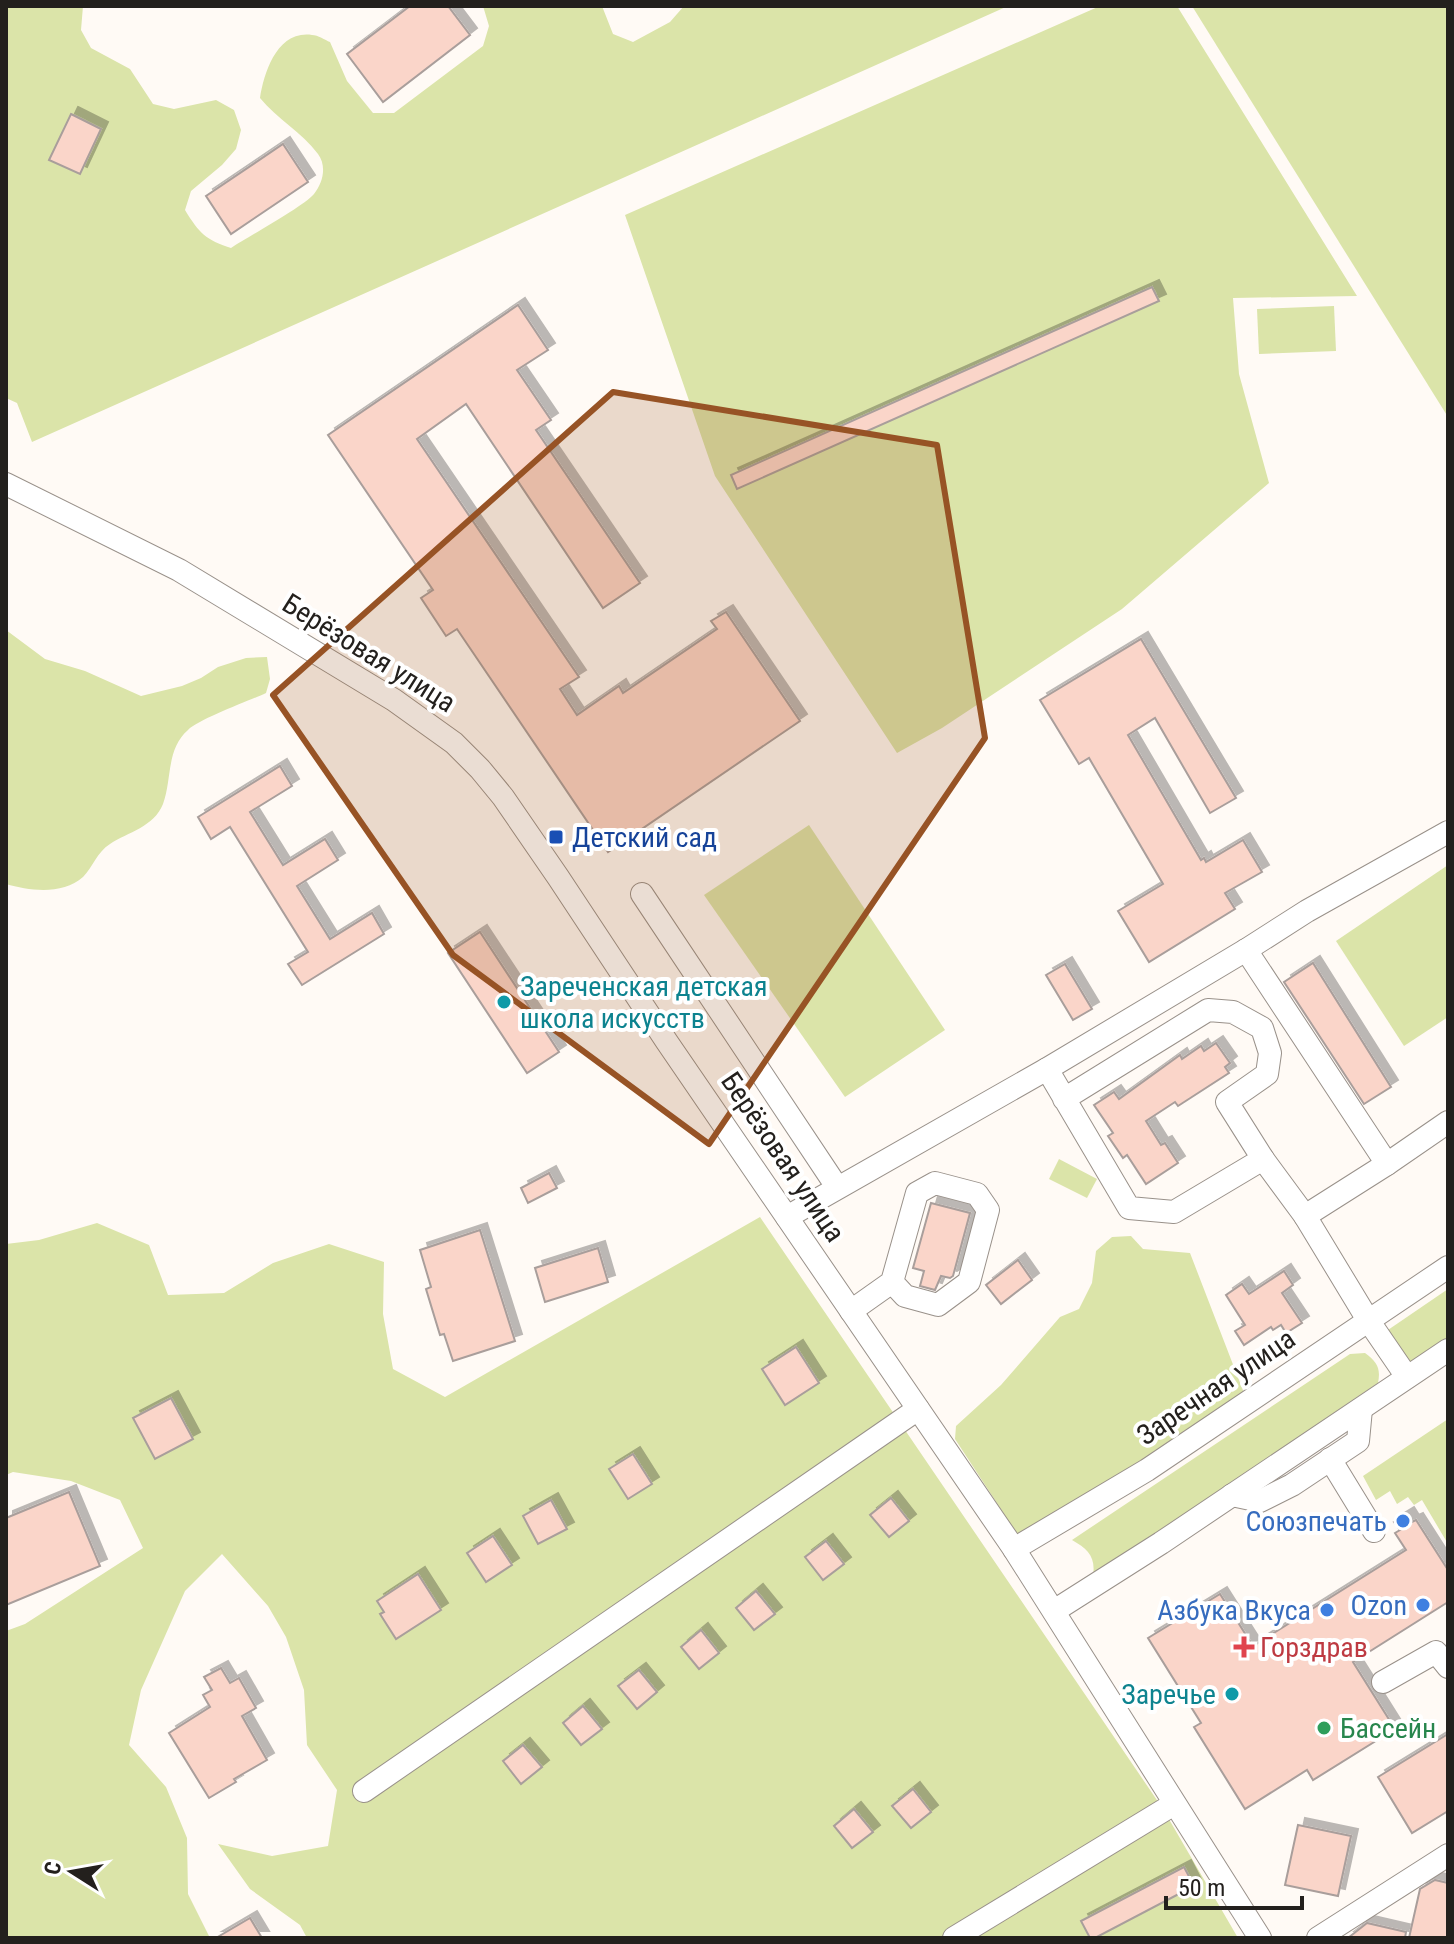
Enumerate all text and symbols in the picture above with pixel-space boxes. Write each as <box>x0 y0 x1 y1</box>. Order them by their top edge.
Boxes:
street label: Берёзовая улица <box>277 587 461 719</box>
place label: Детский сад <box>572 821 717 854</box>
marker: Детский сад <box>547 828 565 846</box>
place label: Зареченская детская школа искусств <box>520 970 768 1035</box>
marker: Зареченская детская школа искусств <box>495 993 513 1011</box>
street label: Берёзовая улица <box>714 1066 852 1248</box>
street label: Заречная улица <box>1131 1322 1301 1452</box>
place label: Союзпечать <box>1245 1505 1387 1538</box>
marker: Союзпечать <box>1394 1512 1412 1530</box>
place label: Ozon <box>1350 1589 1407 1622</box>
place label: Азбука Вкуса <box>1157 1594 1311 1627</box>
marker: Ozon <box>1414 1596 1432 1614</box>
marker: Азбука Вкуса <box>1318 1601 1336 1619</box>
place label: Горздрав <box>1260 1631 1368 1664</box>
marker: Горздрав <box>1235 1638 1253 1656</box>
place label: Заречье <box>1121 1678 1216 1711</box>
marker: Заречье <box>1223 1685 1241 1703</box>
place label: Бассейн <box>1340 1712 1436 1745</box>
marker: Бассейн <box>1315 1719 1333 1737</box>
north arrow <box>32 1832 112 1912</box>
text: С <box>39 1860 66 1877</box>
scale bar <box>1166 1860 1302 1910</box>
text: 50 m <box>1178 1874 1225 1902</box>

